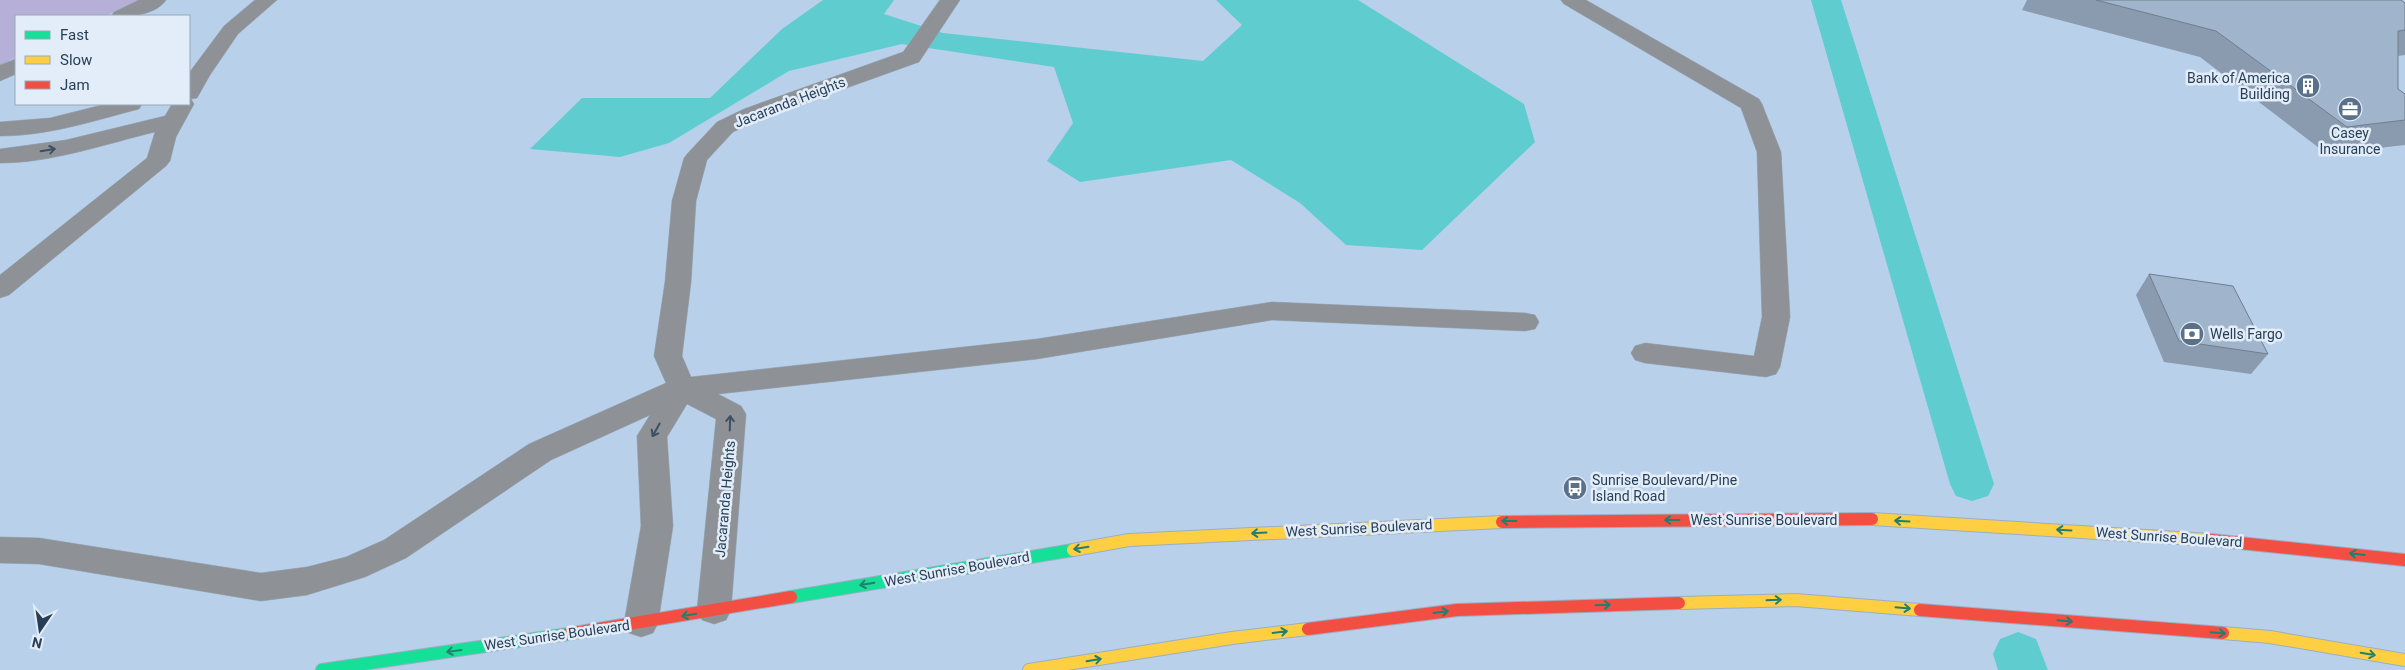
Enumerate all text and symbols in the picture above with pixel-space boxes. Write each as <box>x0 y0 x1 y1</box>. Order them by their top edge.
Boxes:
legend <box>15 15 190 105</box>
text: Fast <box>60 26 89 44</box>
text: Slow <box>60 51 92 69</box>
place label: Bank of America Building <box>2187 70 2290 102</box>
building icon: Bank of America Building <box>2295 73 2321 99</box>
street label: Jacaranda Heights <box>732 74 848 130</box>
text: Jam <box>60 76 90 94</box>
office icon: Casey Insurance <box>2337 96 2363 122</box>
place label: Casey Insurance <box>2319 125 2381 157</box>
one-way arrow <box>40 145 56 155</box>
bank icon: Wells Fargo <box>2179 321 2205 347</box>
place label: Wells Fargo <box>2210 326 2283 342</box>
one-way arrow <box>726 415 735 431</box>
one-way arrow <box>651 422 661 437</box>
street label: Jacaranda Heights <box>712 440 738 558</box>
place label: Sunrise Boulevard/Pine Island Road <box>1592 472 1737 504</box>
bus stop icon: Sunrise Boulevard/Pine Island Road <box>1562 475 1588 501</box>
street label: West Sunrise Boulevard <box>1691 512 1837 528</box>
one-way arrow <box>1664 515 1680 525</box>
street label: West Sunrise Boulevard <box>1285 516 1433 540</box>
one-way arrow <box>1501 516 1518 526</box>
one-way arrow <box>1894 516 1910 525</box>
street label: West Sunrise Boulevard <box>2095 524 2243 550</box>
one-way arrow <box>2057 526 2073 535</box>
one-way arrow <box>1252 529 1268 538</box>
one-way arrow <box>1074 544 1090 554</box>
street label: West Sunrise Boulevard <box>883 548 1031 590</box>
one-way arrow <box>2349 549 2365 559</box>
one-way arrow <box>859 580 875 590</box>
one-way arrow <box>1766 595 1782 605</box>
one-way arrow <box>1595 601 1611 610</box>
one-way arrow <box>1895 603 1911 613</box>
north arrow <box>15 605 65 655</box>
one-way arrow <box>1433 607 1449 617</box>
one-way arrow <box>682 610 698 620</box>
one-way arrow <box>2057 616 2073 625</box>
street label: West Sunrise Boulevard <box>483 617 631 653</box>
one-way arrow <box>1272 627 1288 637</box>
one-way arrow <box>2210 628 2226 637</box>
text: N <box>30 634 44 652</box>
one-way arrow <box>446 646 462 656</box>
one-way arrow <box>2360 649 2376 659</box>
one-way arrow <box>1086 654 1102 664</box>

